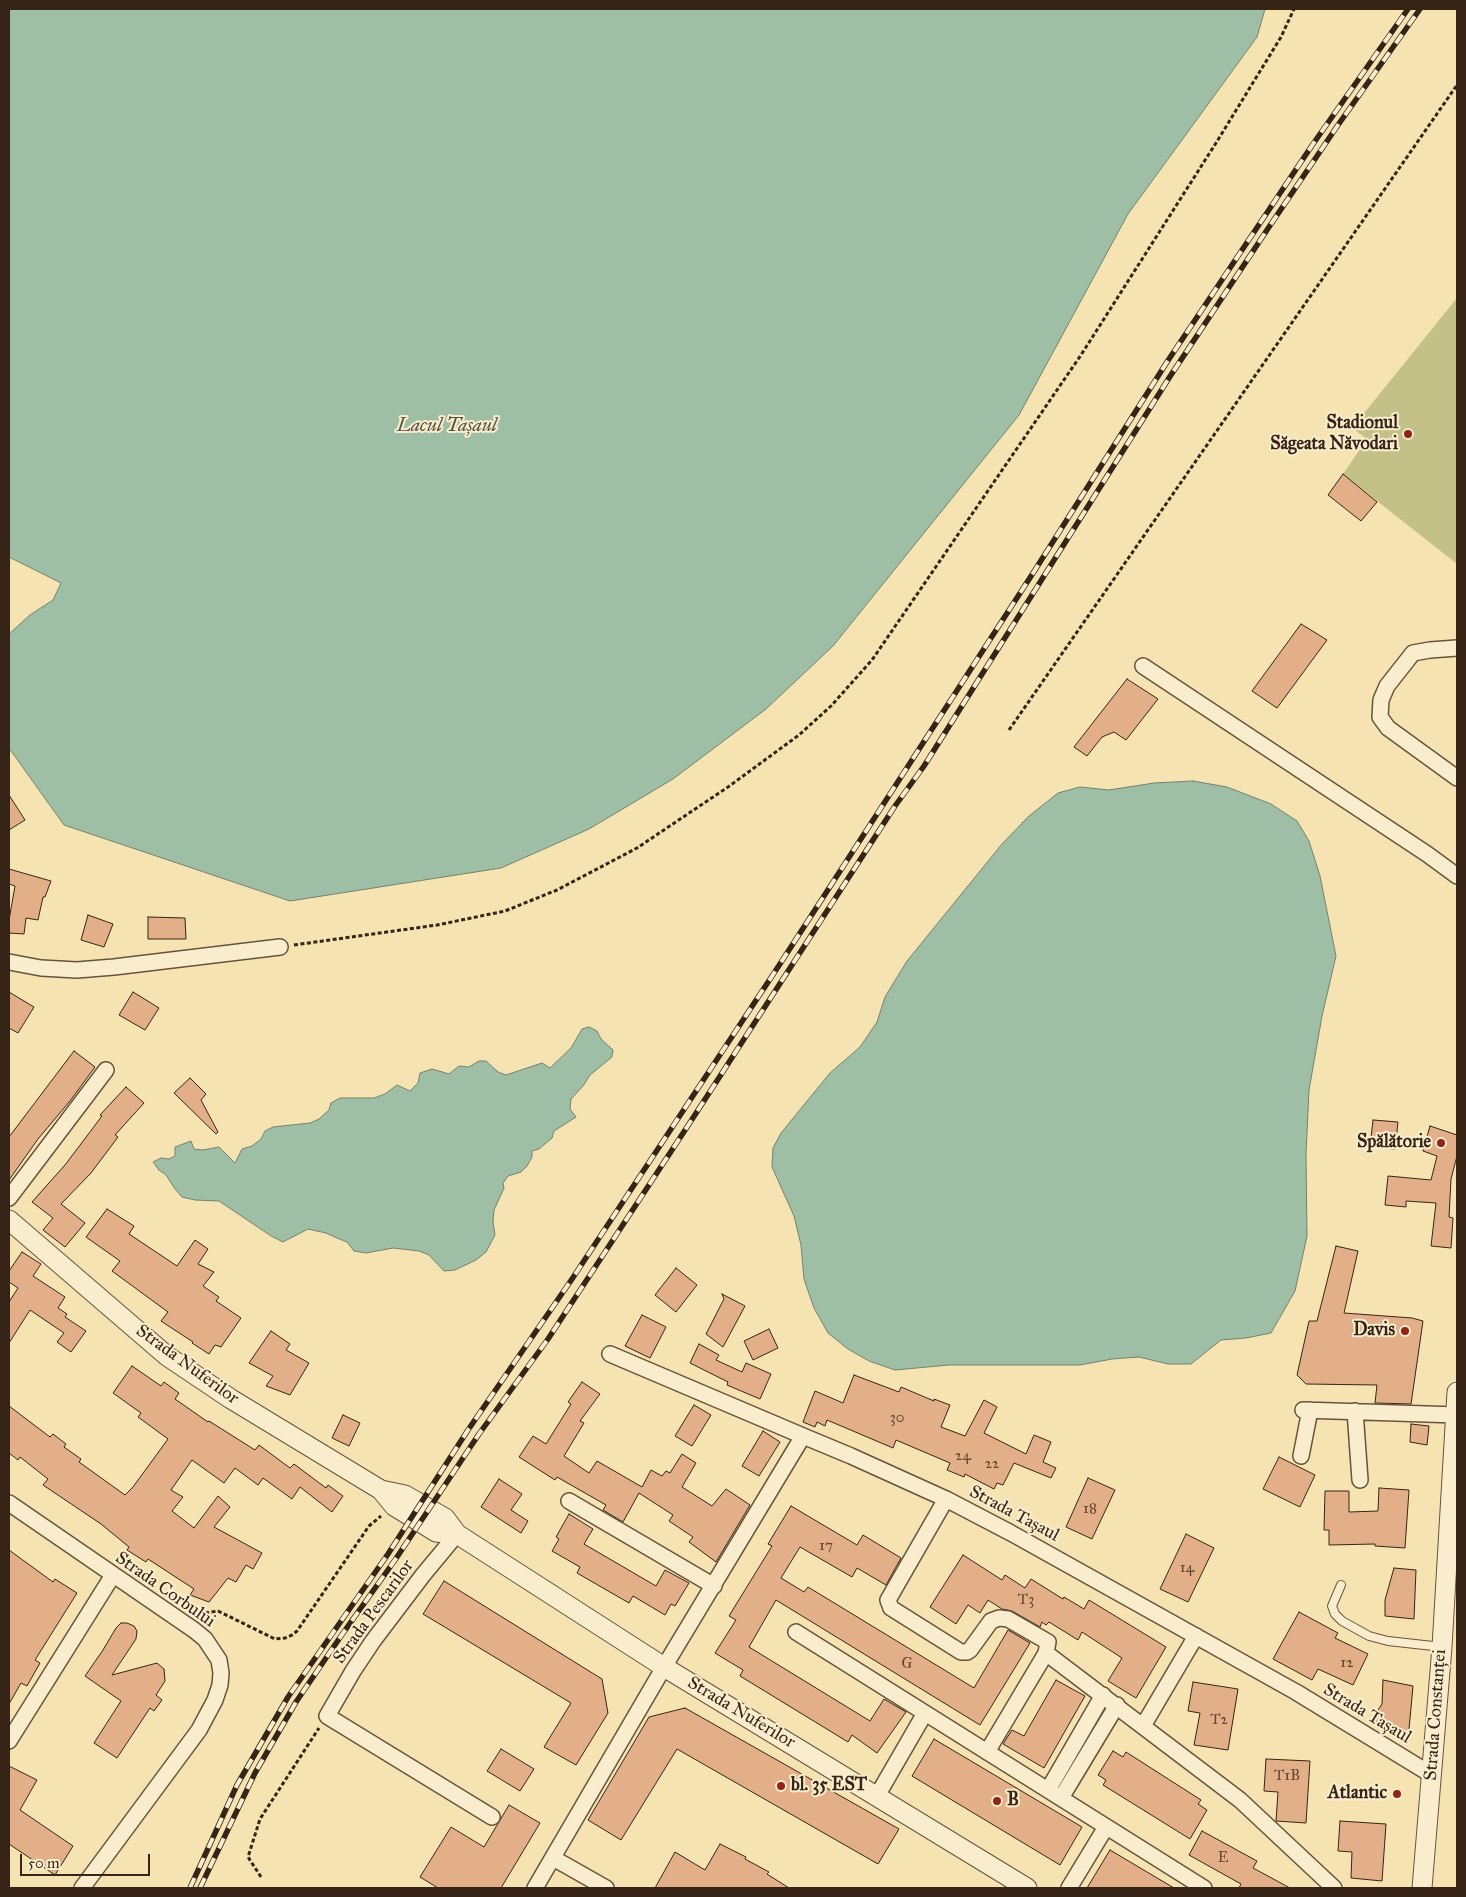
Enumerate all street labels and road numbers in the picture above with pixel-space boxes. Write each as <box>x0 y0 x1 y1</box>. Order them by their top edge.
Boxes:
street label: Strada Nuferilor <box>131 1320 243 1410</box>
street label: Strada Tașaul <box>965 1481 1063 1547</box>
street label: Strada Corbului <box>111 1548 219 1632</box>
street label: Strada Pescarilor <box>329 1556 419 1668</box>
street label: Strada Constanței <box>1421 1648 1451 1782</box>
street label: Strada Nuferilor <box>683 1672 799 1754</box>
street label: Strada Tașaul <box>1319 1679 1415 1749</box>

